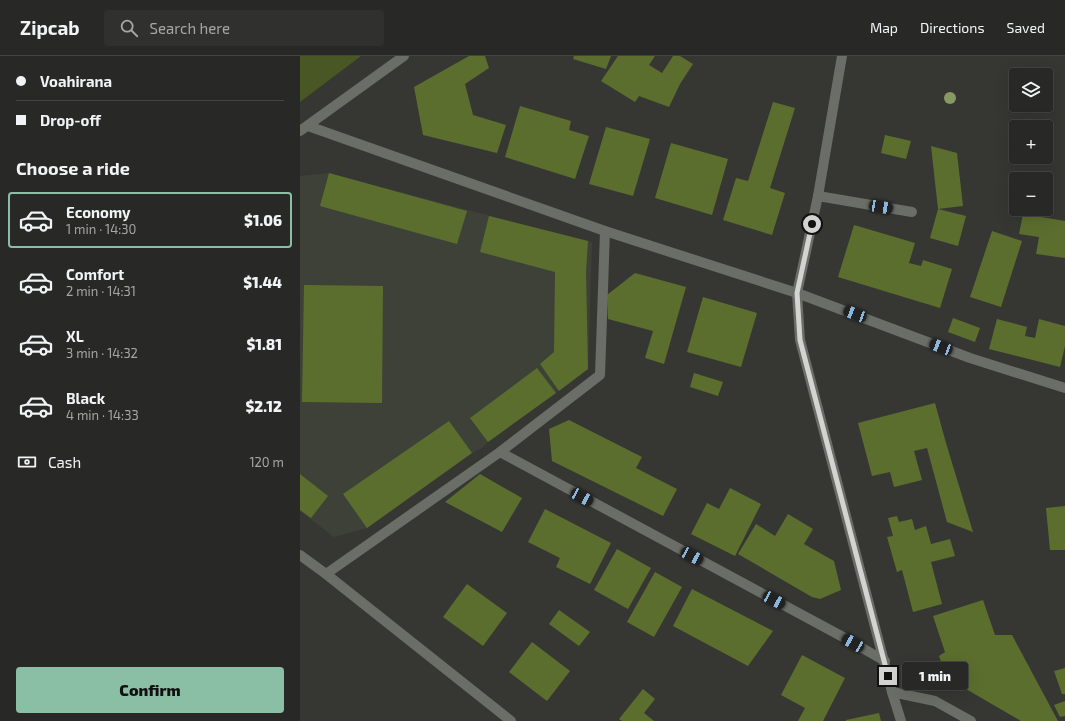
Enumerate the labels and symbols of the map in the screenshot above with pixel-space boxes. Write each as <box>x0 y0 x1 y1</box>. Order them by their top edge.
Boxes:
car <box>868 199 894 215</box>
route start <box>803 215 821 233</box>
car <box>842 304 868 324</box>
car <box>928 337 954 357</box>
car <box>569 486 595 508</box>
car <box>679 545 705 567</box>
car <box>761 589 787 611</box>
car <box>840 632 866 654</box>
callout: 1 min <box>902 662 968 690</box>
route end <box>879 667 897 685</box>

